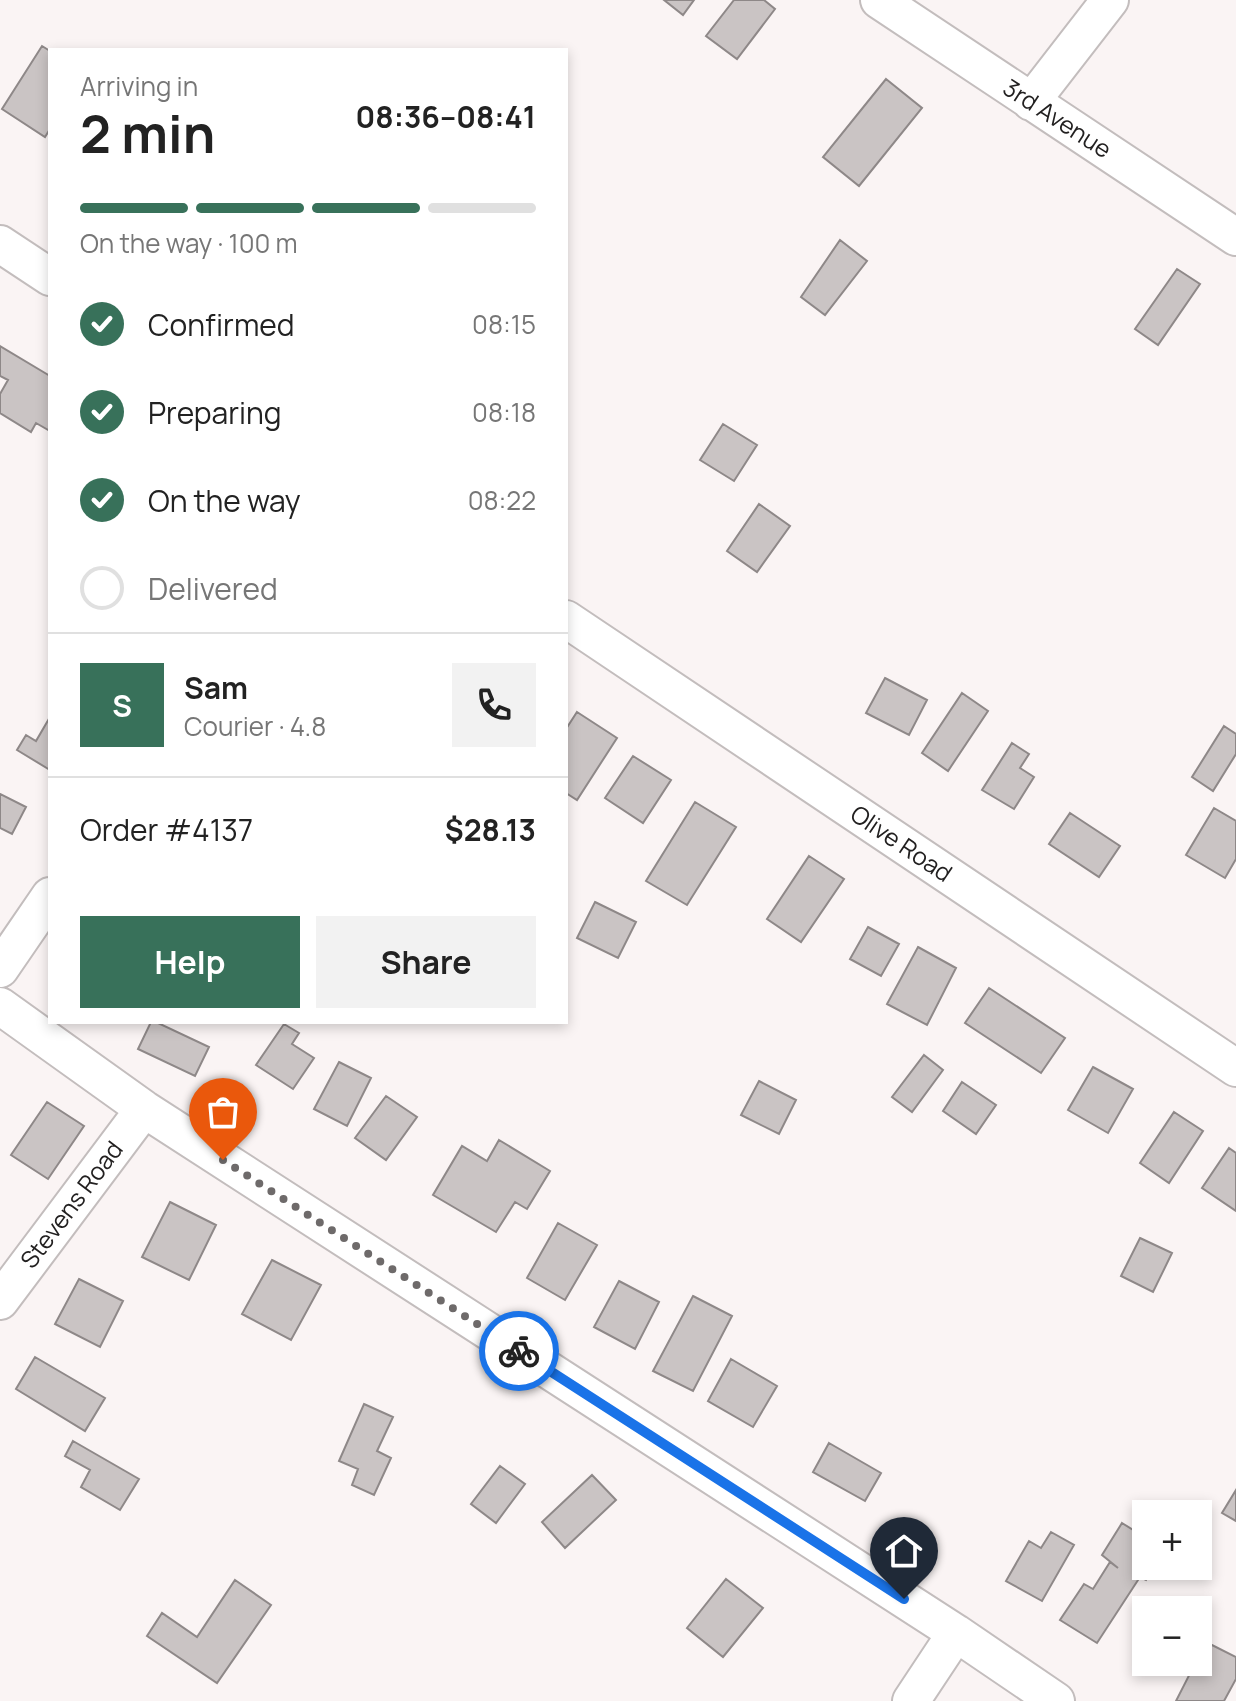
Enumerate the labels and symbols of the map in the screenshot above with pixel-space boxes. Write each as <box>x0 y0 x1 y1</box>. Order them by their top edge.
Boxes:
street label: 3rd Avenue <box>997 70 1118 165</box>
street label: Olive Road <box>845 797 959 889</box>
pin <box>189 1078 257 1160</box>
street label: Stevens Road <box>12 1134 130 1274</box>
courier <box>479 1311 559 1391</box>
pin <box>870 1517 938 1599</box>

